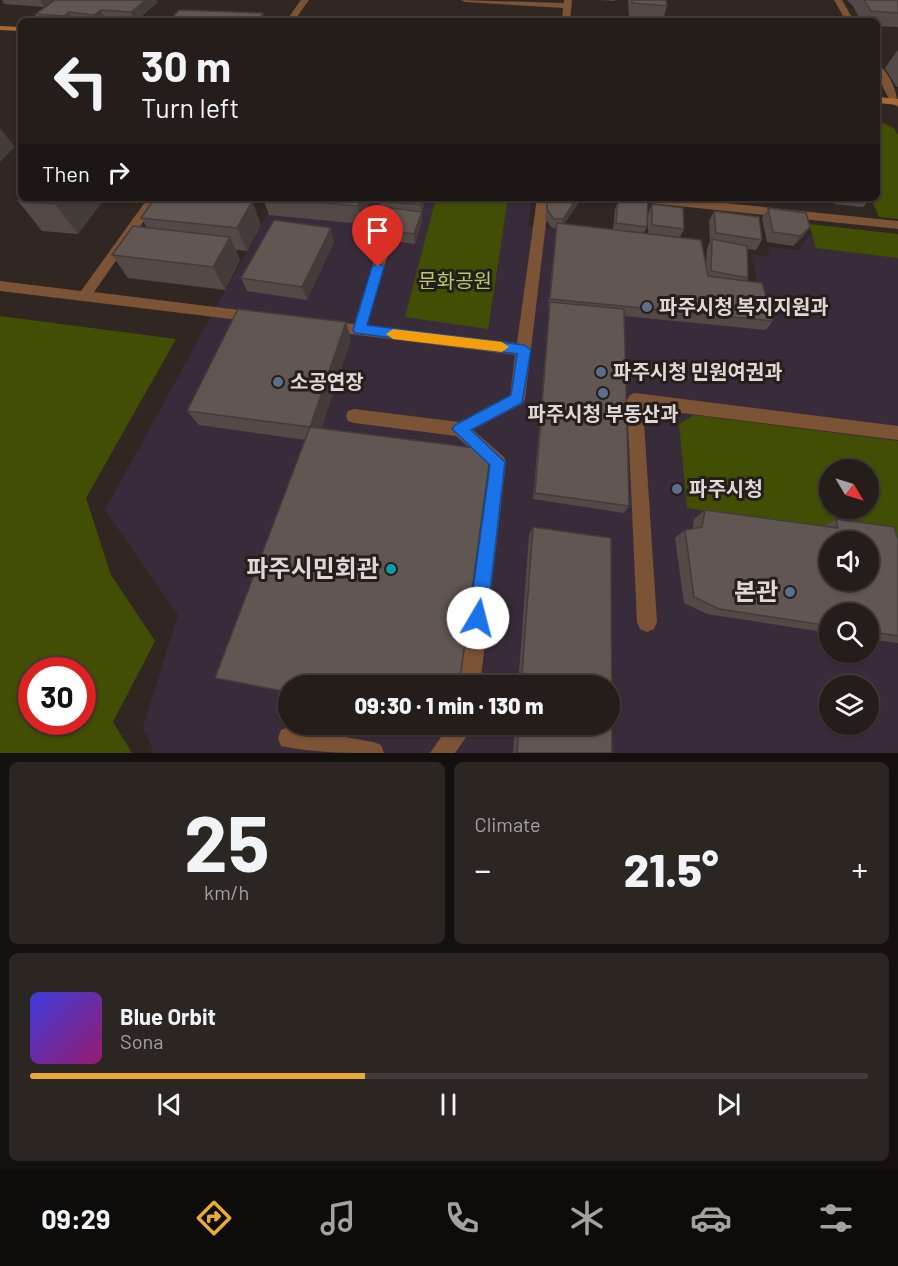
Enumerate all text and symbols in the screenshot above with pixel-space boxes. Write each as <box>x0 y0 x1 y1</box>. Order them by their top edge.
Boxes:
text: 30 m <box>141 40 231 90</box>
icon: left <box>42 42 120 120</box>
text: Turn left <box>141 91 239 123</box>
icon: right <box>102 156 135 189</box>
text: Then <box>42 160 90 186</box>
pin <box>352 205 403 267</box>
icon: arrive <box>361 214 394 247</box>
park label: 문화공원 <box>418 268 492 292</box>
place label: 파주시청 복지지원과 <box>659 294 829 318</box>
marker: 파주시청 복지지원과 <box>640 300 654 314</box>
place label: 파주시청 민원여권과 <box>613 359 783 383</box>
marker: 파주시청 민원여권과 <box>594 365 608 379</box>
place label: 소공연장 <box>290 369 364 393</box>
marker: 소공연장 <box>271 375 285 389</box>
marker: 파주시청 부동산과 <box>596 386 610 400</box>
place label: 파주시청 부동산과 <box>527 401 679 425</box>
north arrow <box>819 459 879 519</box>
map controls <box>819 459 879 735</box>
place label: 파주시청 <box>689 476 763 500</box>
marker: 파주시청 <box>670 482 684 496</box>
button: sound <box>819 531 879 591</box>
place label: 파주시민회관 <box>247 553 379 582</box>
marker: 파주시민회관 <box>384 562 398 576</box>
place label: 본관 <box>734 576 778 605</box>
marker: 본관 <box>783 585 797 599</box>
position arrow <box>446 586 510 650</box>
button: search <box>819 603 879 663</box>
speed limit sign: 30 <box>18 657 96 735</box>
button: layers <box>819 675 879 735</box>
text: 09:30 · 1 min · 130 m <box>354 692 544 718</box>
text: 25 <box>184 794 270 888</box>
text: Climate <box>475 812 541 836</box>
text: 21.5° <box>624 842 719 896</box>
text: − <box>475 849 491 889</box>
text: + <box>852 849 868 889</box>
text: km/h <box>204 880 249 904</box>
text: Blue Orbit <box>120 1003 216 1029</box>
text: Sona <box>120 1029 164 1053</box>
icon: previous <box>153 1088 186 1121</box>
icon: pause <box>432 1088 465 1121</box>
icon: next <box>712 1088 745 1121</box>
icon: directions <box>193 1197 235 1239</box>
icon: music <box>317 1197 359 1239</box>
icon: phone <box>441 1197 483 1239</box>
icon: climate <box>566 1197 608 1239</box>
icon: car <box>690 1197 732 1239</box>
icon: filters <box>815 1197 857 1239</box>
text: 09:29 <box>41 1202 110 1234</box>

